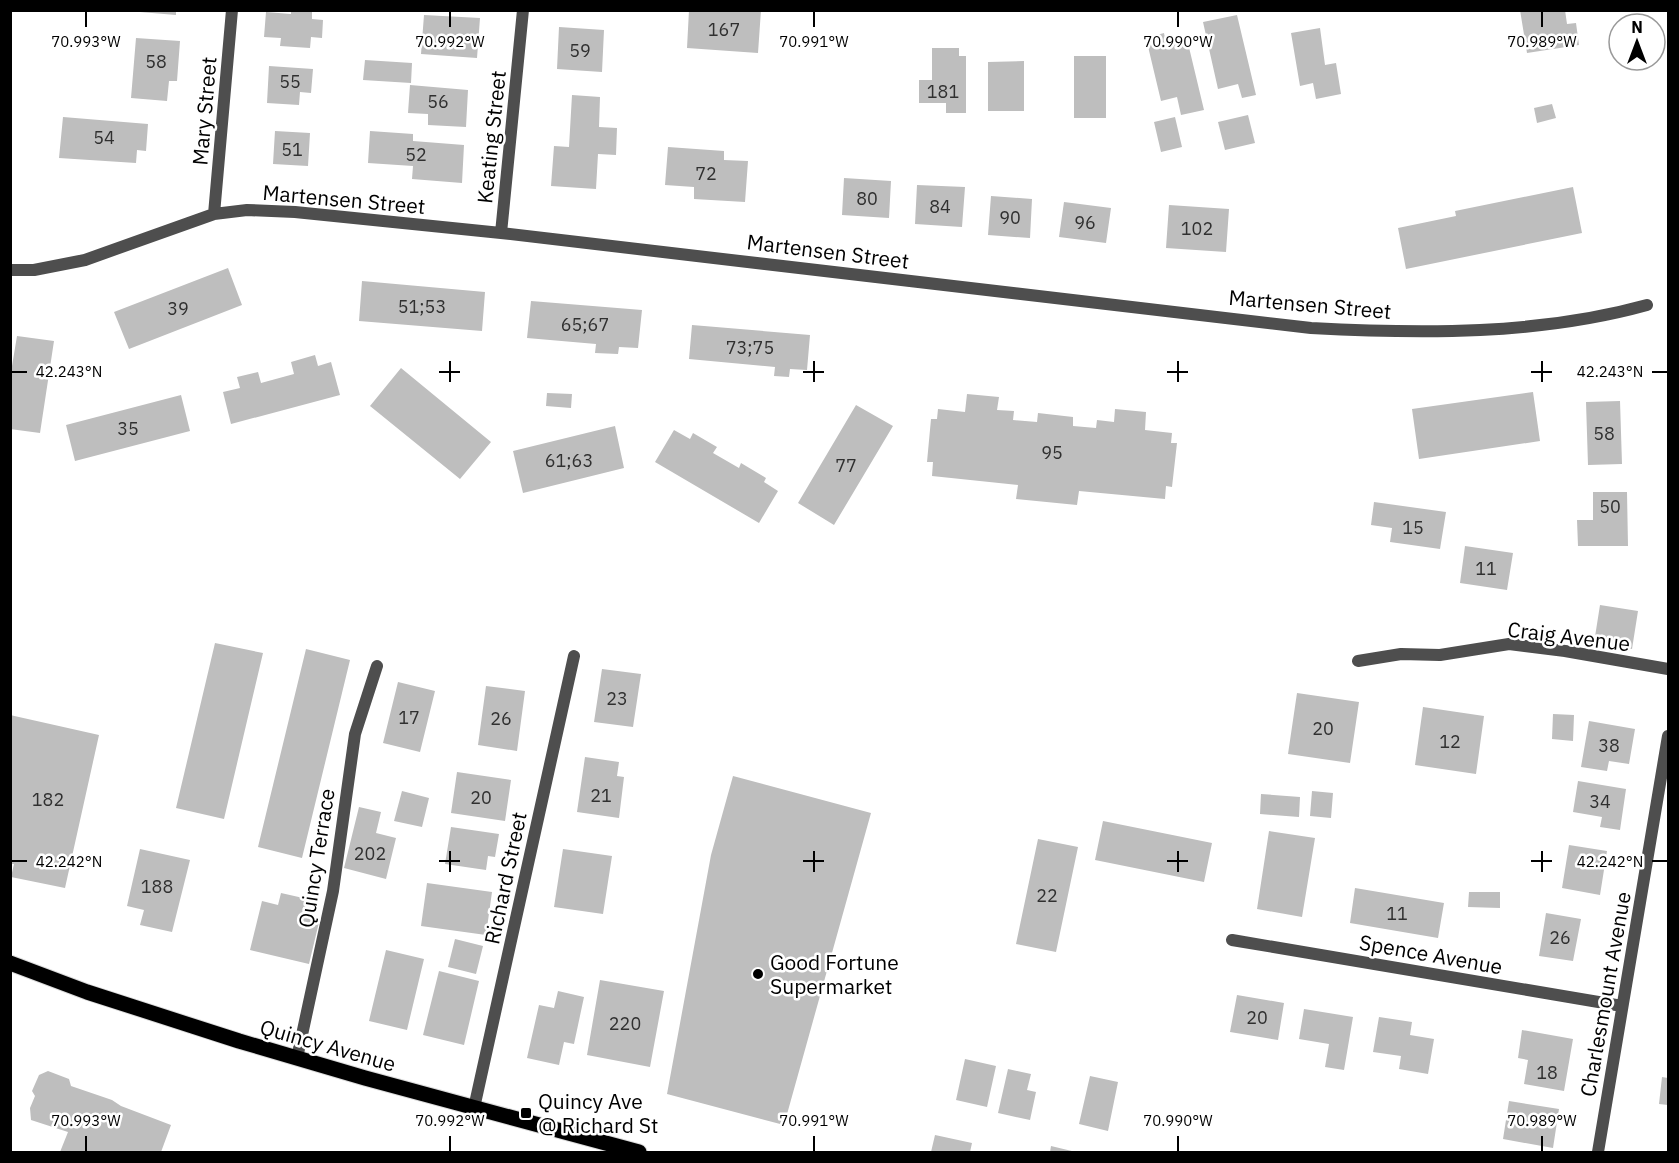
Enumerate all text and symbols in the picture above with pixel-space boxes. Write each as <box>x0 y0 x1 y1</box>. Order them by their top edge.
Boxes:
north arrow <box>1607 12 1667 72</box>
text: N <box>1631 17 1643 37</box>
house number: 167 <box>708 18 740 41</box>
text: 70.993°W <box>51 32 121 51</box>
text: 70.992°W <box>415 32 485 51</box>
text: 70.991°W <box>779 32 849 51</box>
text: 70.990°W <box>1143 32 1213 51</box>
text: 70.989°W <box>1507 32 1577 51</box>
house number: 59 <box>569 39 591 62</box>
house number: 58 <box>145 50 167 73</box>
street label: Mary Street <box>185 55 223 167</box>
street label: Keating Street <box>470 69 512 205</box>
house number: 55 <box>279 70 301 93</box>
house number: 181 <box>927 80 959 103</box>
house number: 56 <box>427 90 449 113</box>
house number: 54 <box>93 126 115 149</box>
house number: 51 <box>281 138 303 161</box>
house number: 52 <box>405 143 427 166</box>
house number: 72 <box>695 162 717 185</box>
street label: Martensen Street <box>262 178 426 220</box>
house number: 80 <box>856 187 878 210</box>
house number: 84 <box>929 195 951 218</box>
house number: 90 <box>999 206 1021 229</box>
house number: 96 <box>1074 211 1096 234</box>
house number: 102 <box>1181 217 1213 240</box>
street label: Martensen Street <box>745 227 911 275</box>
street label: Martensen Street <box>1228 283 1392 325</box>
house number: 51;53 <box>398 295 446 318</box>
house number: 39 <box>167 297 189 320</box>
house number: 65;67 <box>561 313 609 336</box>
house number: 73;75 <box>726 336 774 359</box>
text: 42.243°N <box>36 362 102 381</box>
text: 42.243°N <box>1577 362 1643 381</box>
house number: 35 <box>117 417 139 440</box>
house number: 58 <box>1593 422 1615 445</box>
house number: 95 <box>1041 441 1063 464</box>
house number: 61;63 <box>545 449 593 472</box>
house number: 77 <box>835 454 857 477</box>
house number: 50 <box>1599 495 1621 518</box>
house number: 15 <box>1402 516 1424 539</box>
house number: 11 <box>1475 557 1497 580</box>
street label: Craig Avenue <box>1506 615 1632 657</box>
house number: 23 <box>606 687 628 710</box>
house number: 17 <box>398 706 420 729</box>
house number: 26 <box>490 707 512 730</box>
house number: 20 <box>1312 717 1334 740</box>
house number: 12 <box>1439 730 1461 753</box>
house number: 38 <box>1598 734 1620 757</box>
house number: 21 <box>590 784 612 807</box>
street label: Quincy Terrace <box>291 786 341 930</box>
house number: 20 <box>470 786 492 809</box>
house number: 182 <box>32 788 64 811</box>
house number: 34 <box>1589 790 1611 813</box>
street label: Richard Street <box>477 809 533 947</box>
house number: 202 <box>354 842 386 865</box>
text: 42.242°N <box>36 852 102 871</box>
text: 42.242°N <box>1577 852 1643 871</box>
house number: 188 <box>141 875 173 898</box>
house number: 22 <box>1036 884 1058 907</box>
street label: Charlesmount Avenue <box>1573 889 1637 1099</box>
house number: 11 <box>1386 902 1408 925</box>
house number: 26 <box>1549 926 1571 949</box>
street label: Spence Avenue <box>1357 928 1505 980</box>
place label: Good Fortune Supermarket <box>770 948 899 1000</box>
marker: Good Fortune Supermarket <box>751 967 765 981</box>
house number: 20 <box>1246 1006 1268 1029</box>
street label: Quincy Avenue <box>257 1012 399 1078</box>
house number: 220 <box>609 1012 641 1035</box>
house number: 18 <box>1536 1061 1558 1084</box>
place label: Quincy Ave @ Richard St <box>538 1087 658 1139</box>
marker: Quincy Ave @ Richard St <box>519 1106 533 1120</box>
text: 70.993°W <box>51 1111 121 1130</box>
text: 70.992°W <box>415 1111 485 1130</box>
text: 70.991°W <box>779 1111 849 1130</box>
text: 70.990°W <box>1143 1111 1213 1130</box>
text: 70.989°W <box>1507 1111 1577 1130</box>

